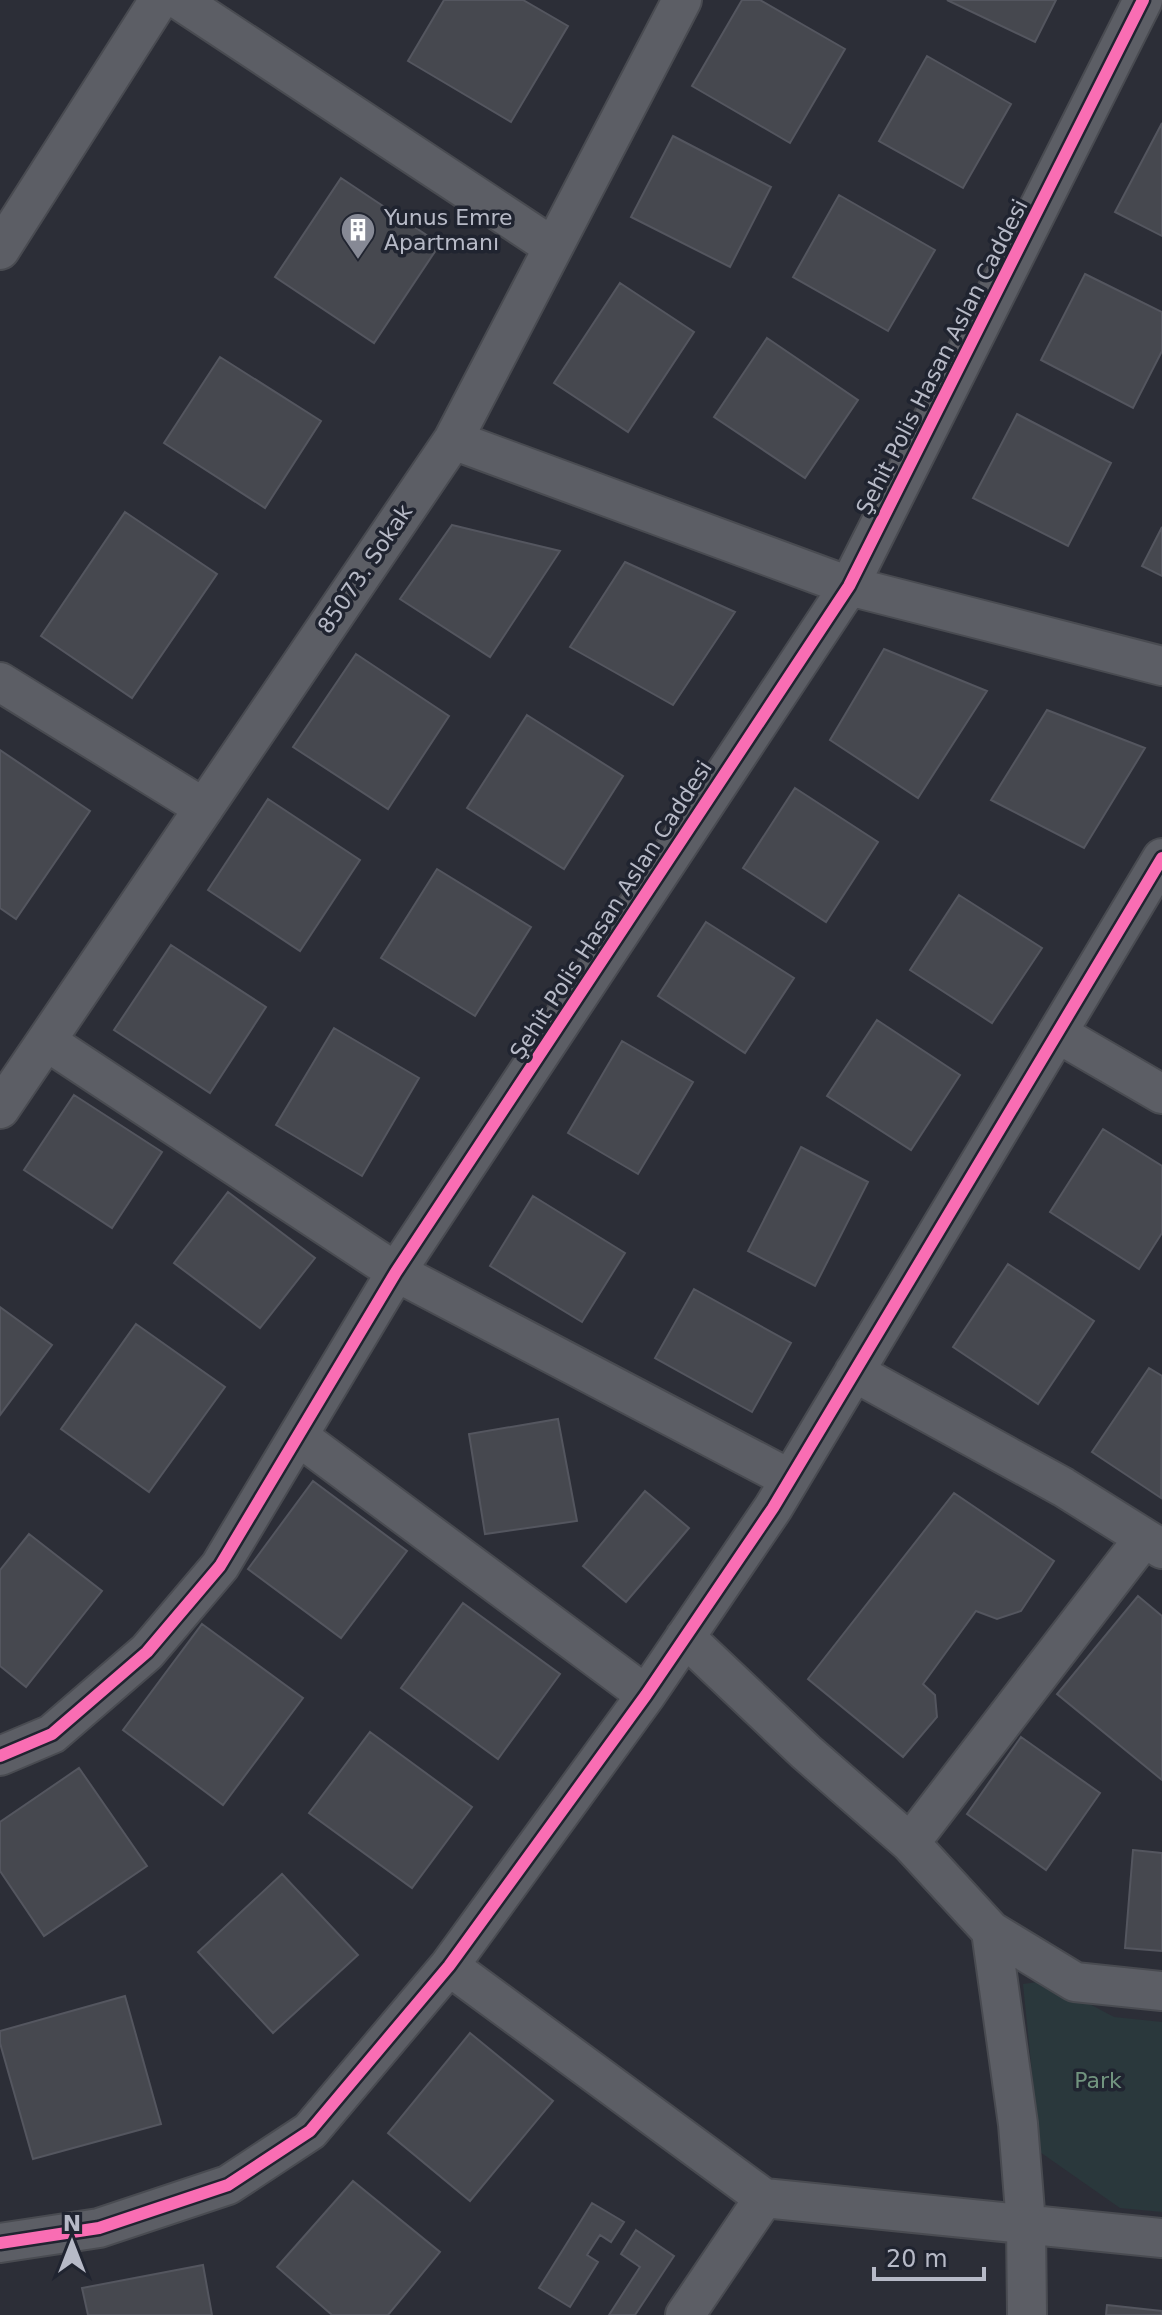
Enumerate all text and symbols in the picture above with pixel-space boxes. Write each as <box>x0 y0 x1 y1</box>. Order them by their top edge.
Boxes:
street label: Şehit Polis Hasan Aslan Caddesi <box>851 195 1033 519</box>
place label: Yunus Emre Apartmanı <box>383 205 513 255</box>
building icon: Yunus Emre Apartmanı <box>339 211 377 261</box>
street label: 85073. Sokak <box>313 500 417 638</box>
street label: Şehit Polis Hasan Aslan Caddesi <box>505 756 717 1064</box>
park label: Park <box>1074 2068 1122 2093</box>
north arrow <box>32 2203 112 2283</box>
text: N <box>63 2211 81 2236</box>
scale bar <box>874 2231 984 2281</box>
text: 20 m <box>886 2245 948 2273</box>

